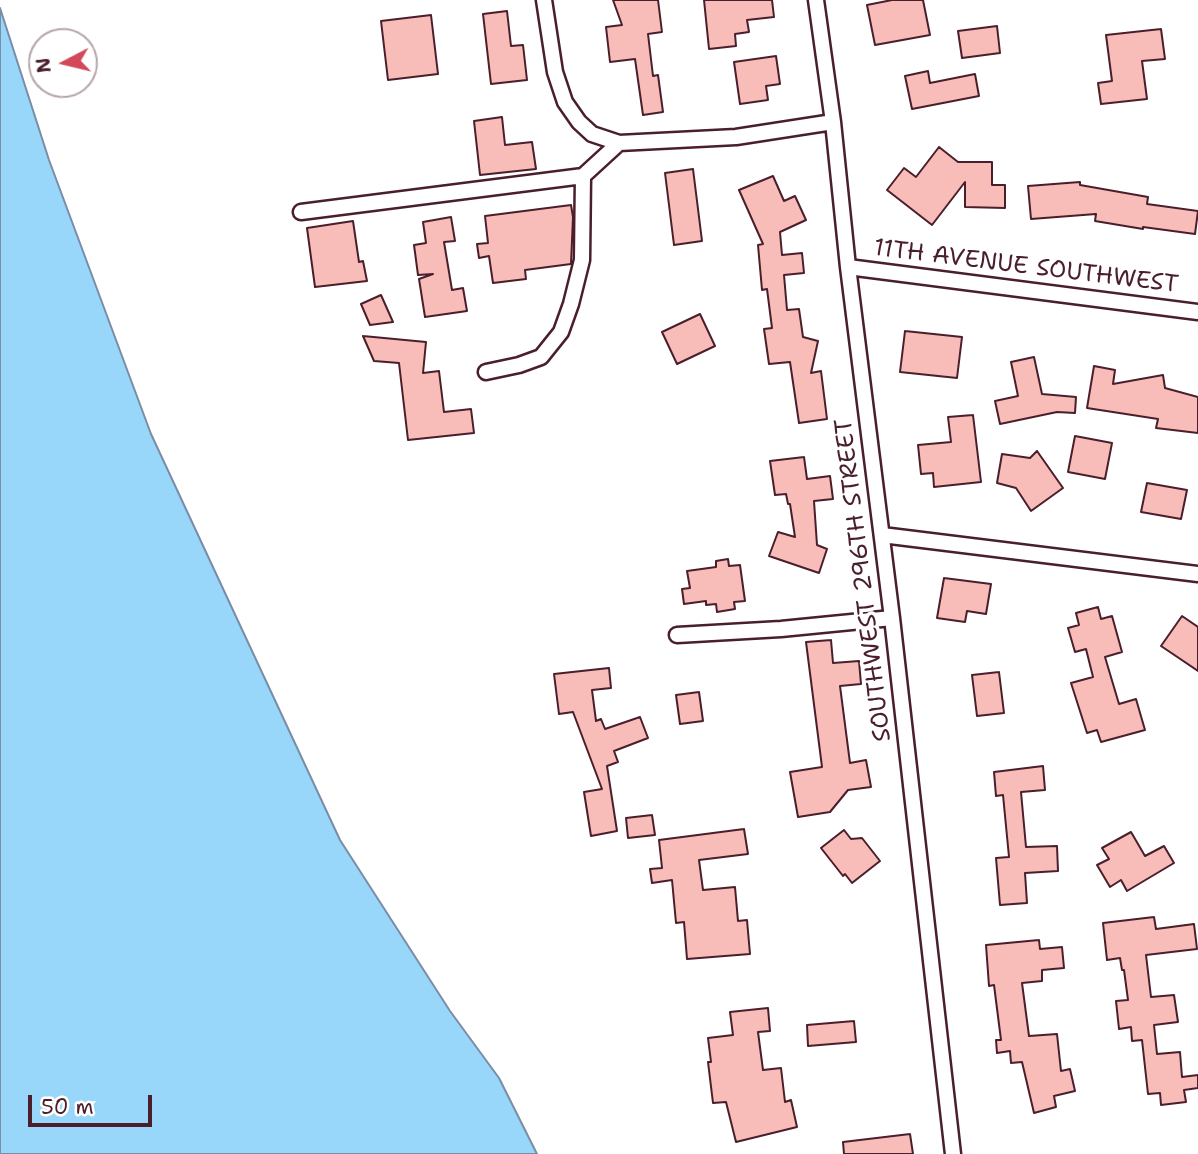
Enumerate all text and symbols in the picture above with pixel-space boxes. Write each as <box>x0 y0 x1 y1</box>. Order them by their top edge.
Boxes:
north arrow <box>28 28 98 98</box>
text: N <box>30 56 57 74</box>
street label: 11TH AVENUE SOUTHWEST <box>872 234 1180 300</box>
street label: SOUTHWEST 296TH STREET <box>830 417 898 743</box>
scale bar <box>32 1080 156 1124</box>
text: 50 m <box>41 1093 94 1121</box>

